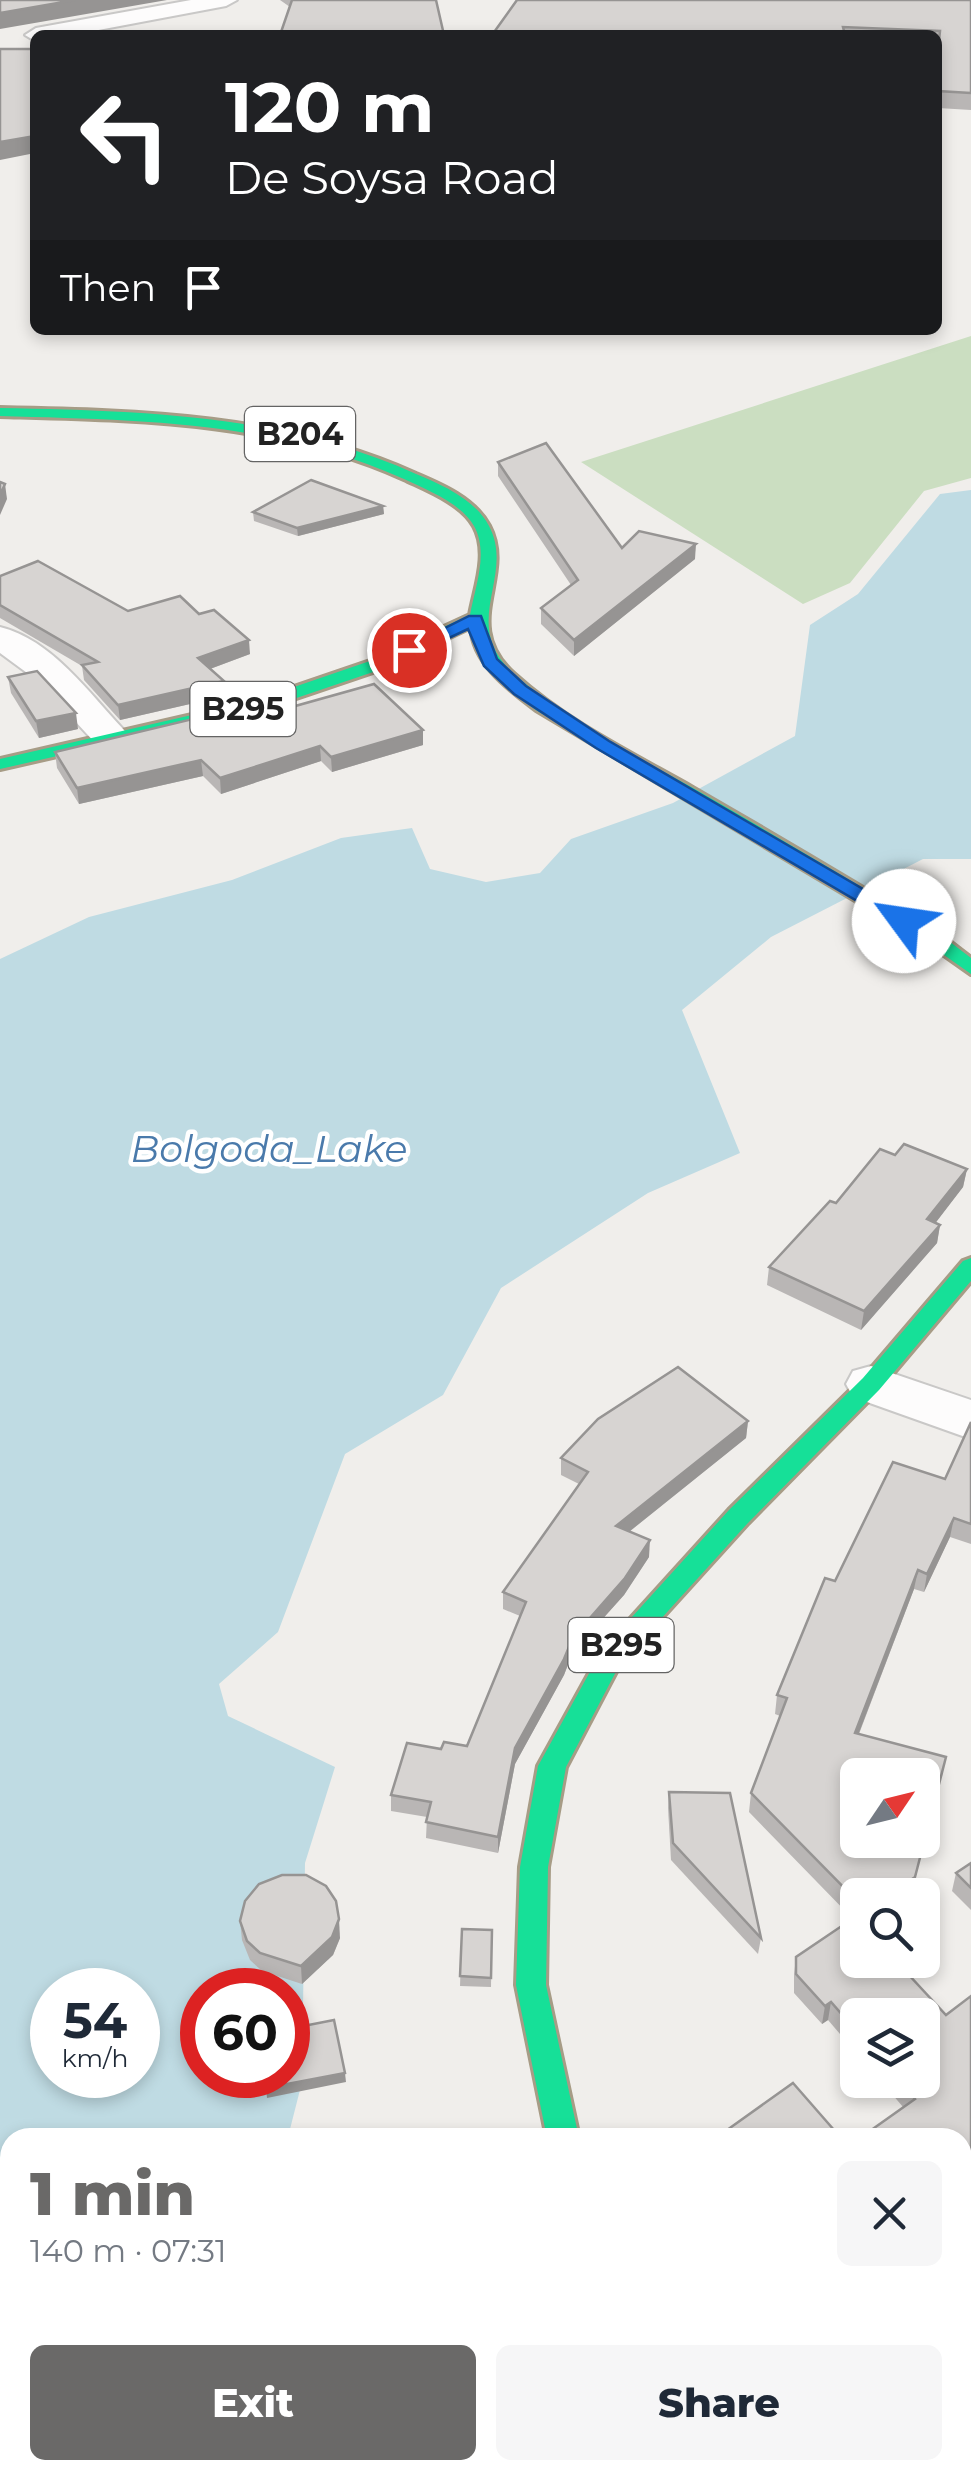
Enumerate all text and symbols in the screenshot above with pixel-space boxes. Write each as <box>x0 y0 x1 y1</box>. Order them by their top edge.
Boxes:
text: 120 m <box>225 64 435 150</box>
icon: left <box>60 70 190 200</box>
text: De Soysa Road <box>225 150 558 205</box>
icon: arrive <box>176 260 231 315</box>
text: Then <box>60 264 156 311</box>
road number: B204 <box>245 407 355 461</box>
pin <box>367 608 452 693</box>
icon: arrive <box>382 623 437 678</box>
road number: B295 <box>190 682 296 736</box>
position arrow <box>852 869 956 973</box>
water label: Bolgoda_Lake <box>131 1125 407 1172</box>
road number: B295 <box>568 1618 674 1672</box>
north arrow <box>840 1758 940 1858</box>
map controls <box>840 1758 940 2098</box>
button: search <box>840 1878 940 1978</box>
speed limit sign: 60 <box>180 1968 310 2098</box>
text: 54 <box>63 1990 127 2051</box>
button: layers <box>840 1998 940 2098</box>
text: km/h <box>62 2043 128 2073</box>
text: 1 min <box>30 2157 195 2230</box>
button: close <box>837 2161 942 2266</box>
text: 140 m · 07:31 <box>30 2231 227 2270</box>
button: Exit <box>30 2345 476 2460</box>
button: Share <box>496 2345 942 2460</box>

